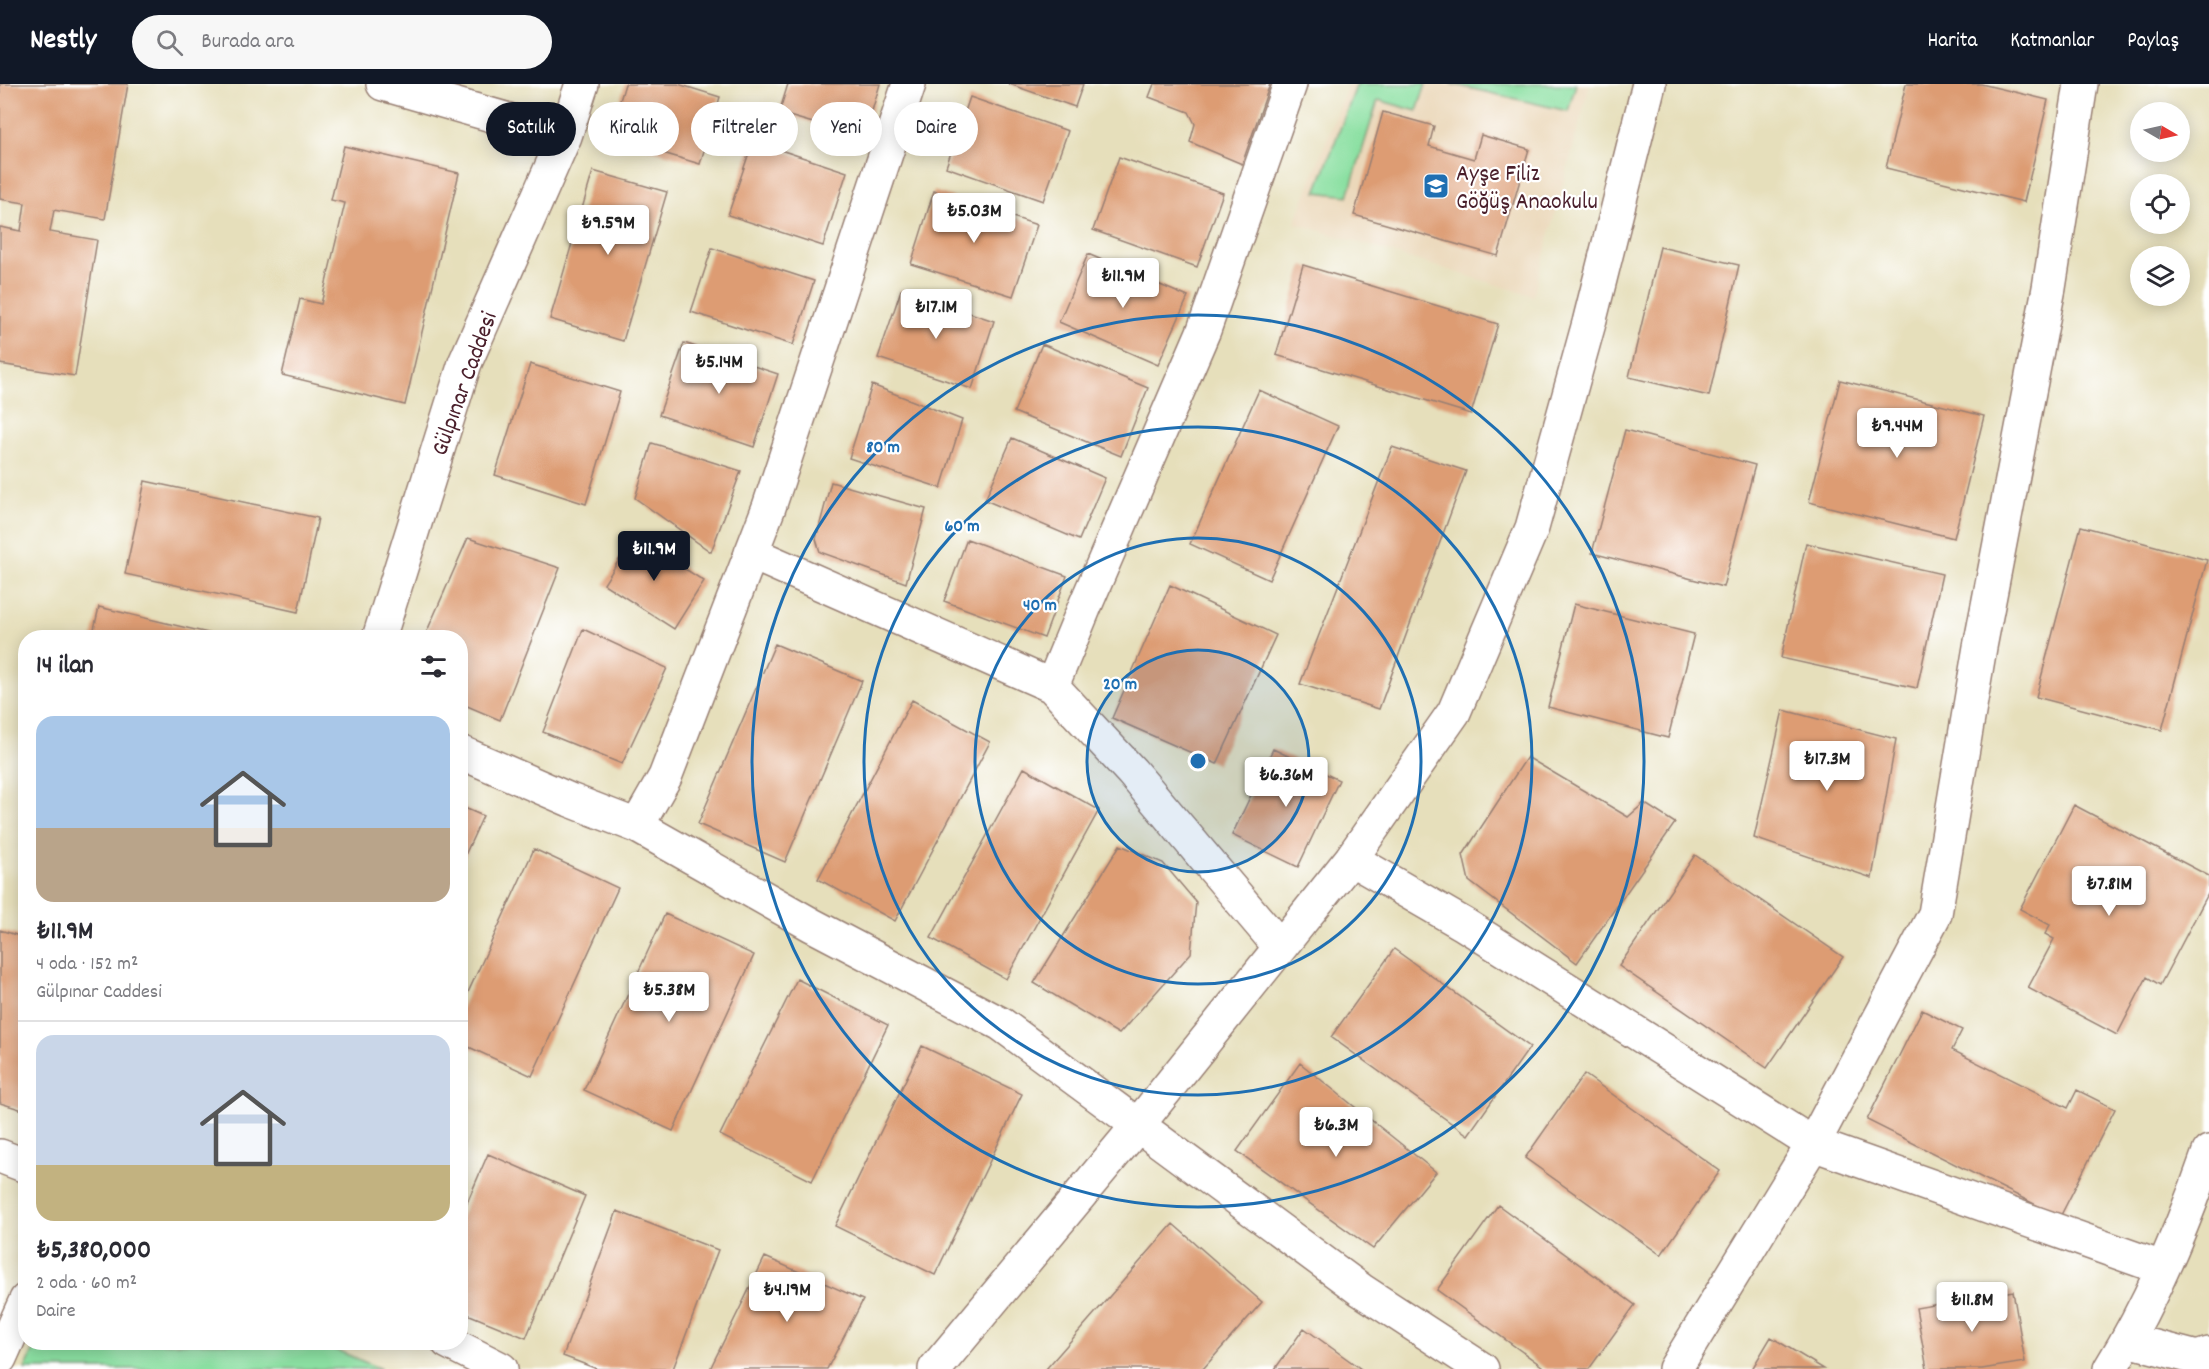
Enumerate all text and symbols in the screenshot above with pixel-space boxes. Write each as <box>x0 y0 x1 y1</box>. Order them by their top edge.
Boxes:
search box <box>132 15 552 69</box>
text: Nestly <box>30 22 96 62</box>
icon: search <box>153 26 186 59</box>
text: Burada ara <box>201 27 294 58</box>
text: Harita <box>1927 27 1977 57</box>
text: Katmanlar <box>2010 27 2094 57</box>
text: Paylaş <box>2127 27 2179 57</box>
chip: Satılık <box>486 102 576 156</box>
chip: Kiralık <box>588 102 679 156</box>
chip: Filtreler <box>691 102 798 156</box>
chip: Yeni <box>810 102 882 156</box>
chip: Daire <box>894 102 978 156</box>
north arrow <box>2130 102 2190 162</box>
map controls <box>2130 102 2190 306</box>
place label: Ayşe Filiz Göğüş Anaokulu <box>1456 158 1598 220</box>
school or university icon: Ayşe Filiz Göğüş Anaokulu <box>1421 171 1451 201</box>
button: locate <box>2130 174 2190 234</box>
pin: ₺5.03M <box>925 193 1023 244</box>
text: ₺5.03M <box>946 198 1002 226</box>
pin: ₺9.59M <box>559 205 657 256</box>
text: ₺9.59M <box>581 210 635 238</box>
button: layers <box>2130 246 2190 306</box>
pin: ₺11.9M <box>1074 258 1172 309</box>
text: ₺11.9M <box>1101 263 1145 291</box>
pin: ₺17.1M <box>887 289 985 340</box>
text: ₺17.1M <box>915 294 957 322</box>
street label: Gülpınar Caddesi <box>424 307 508 461</box>
pin: ₺5.14M <box>670 344 768 395</box>
text: ₺5.14M <box>695 349 743 377</box>
pin: ₺9.44M <box>1848 408 1946 459</box>
text: ₺9.44M <box>1871 413 1923 441</box>
text: 80 m <box>866 436 900 461</box>
text: 60 m <box>944 515 980 540</box>
pin: ₺11.9M <box>605 531 703 582</box>
text: ₺11.9M <box>632 536 676 564</box>
text: 40 m <box>1023 594 1057 619</box>
text: 14 ilan <box>36 648 94 685</box>
icon: filters <box>417 650 450 683</box>
text: 20 m <box>1103 673 1137 698</box>
pin: ₺17.3M <box>1778 741 1876 792</box>
text: ₺17.3M <box>1803 746 1851 774</box>
centre of rings <box>1188 751 1208 771</box>
icon: home <box>189 755 297 863</box>
pin: ₺6.36M <box>1237 757 1335 808</box>
text: ₺6.36M <box>1259 762 1313 790</box>
pin: ₺7.81M <box>2060 866 2158 917</box>
text: ₺7.81M <box>2086 871 2132 899</box>
text: ₺11.9M <box>36 914 93 951</box>
text: 4 oda · 152 m² <box>36 951 138 979</box>
pin: ₺5.38M <box>620 972 718 1023</box>
text: ₺5.38M <box>643 977 695 1005</box>
text: Gülpınar Caddesi <box>36 979 162 1007</box>
icon: home <box>189 1074 297 1182</box>
pin: ₺6.3M <box>1294 1107 1378 1158</box>
text: ₺6.3M <box>1314 1112 1358 1140</box>
text: ₺5,380,000 <box>36 1233 151 1270</box>
text: 2 oda · 60 m² <box>36 1270 137 1298</box>
pin: ₺4.19M <box>738 1272 836 1323</box>
text: ₺4.19M <box>763 1277 811 1305</box>
pin: ₺11.8M <box>1923 1282 2021 1333</box>
text: ₺11.8M <box>1951 1287 1993 1315</box>
text: Daire <box>36 1298 76 1326</box>

